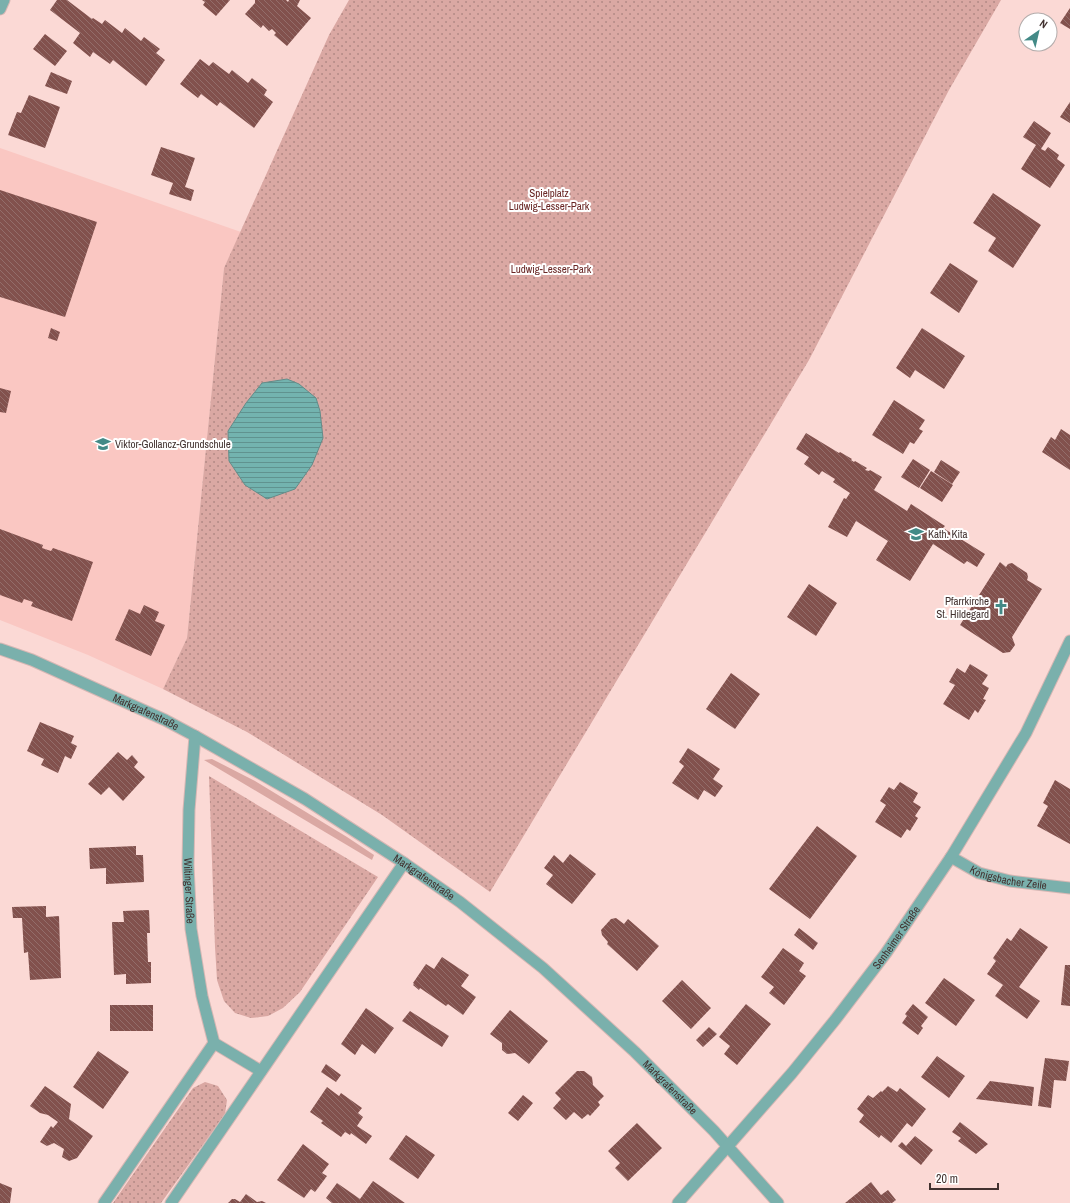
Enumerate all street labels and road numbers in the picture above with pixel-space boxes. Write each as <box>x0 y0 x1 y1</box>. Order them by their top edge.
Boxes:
street label: Markgrafenstraße <box>111 690 181 733</box>
street label: Markgrafenstraße <box>391 851 457 903</box>
street label: Wiltinger Straße <box>181 858 198 924</box>
street label: Königsbacher Zeile <box>967 862 1048 892</box>
street label: Senheimer Straße <box>869 903 923 972</box>
street label: Markgrafenstraße <box>640 1057 700 1117</box>

